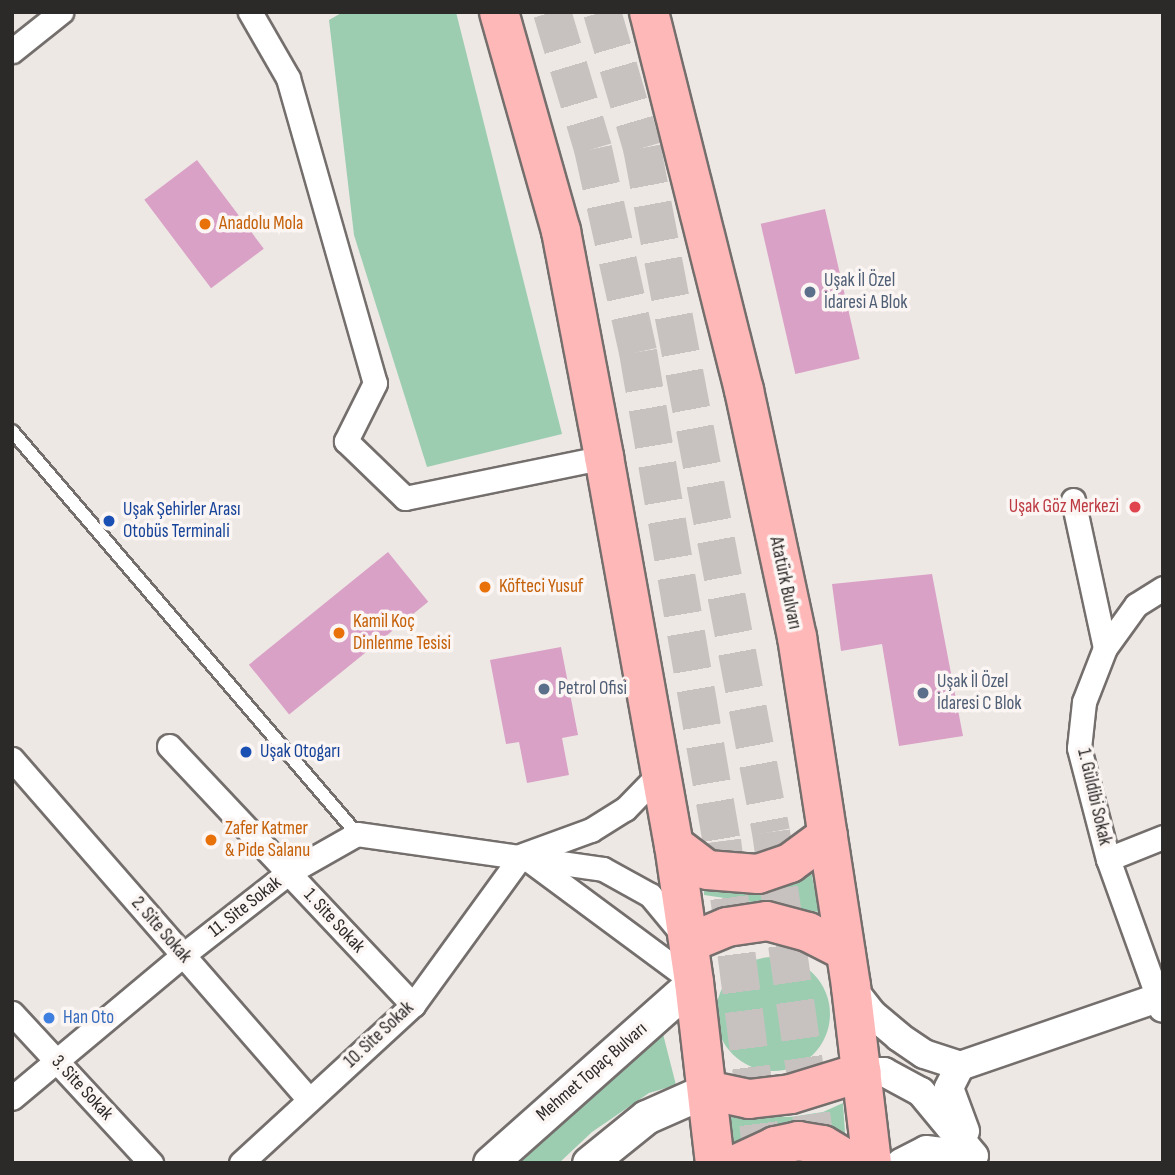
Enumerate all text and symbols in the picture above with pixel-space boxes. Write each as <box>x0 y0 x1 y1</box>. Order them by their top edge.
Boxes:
place label: Anadolu Mola <box>219 213 303 235</box>
marker: Anadolu Mola <box>197 216 213 232</box>
place label: Uşak İl Özel İdaresi A Blok <box>824 270 908 314</box>
marker: Uşak İl Özel İdaresi A Blok <box>802 284 818 300</box>
place label: Uşak Göz Merkezi <box>1009 496 1119 518</box>
marker: Uşak Göz Merkezi <box>1125 497 1145 517</box>
place label: Uşak Şehirler Arası Otobüs Terminali <box>123 499 241 543</box>
marker: Uşak Şehirler Arası Otobüs Terminali <box>101 513 117 529</box>
street label: Atatürk Bulvarı <box>764 535 806 631</box>
place label: Köfteci Yusuf <box>499 576 583 598</box>
marker: Köfteci Yusuf <box>477 579 493 595</box>
place label: Kamil Koç Dinlenme Tesisi <box>353 611 451 655</box>
marker: Kamil Koç Dinlenme Tesisi <box>331 625 347 641</box>
place label: Uşak İl Özel İdaresi C Blok <box>937 671 1022 715</box>
place label: Petrol Ofisi <box>558 678 627 700</box>
marker: Petrol Ofisi <box>536 681 552 697</box>
marker: Uşak İl Özel İdaresi C Blok <box>915 685 931 701</box>
place label: Uşak Otogarı <box>260 741 340 763</box>
marker: Uşak Otogarı <box>238 744 254 760</box>
street label: 1. Güldibi Sokak <box>1072 746 1116 848</box>
place label: Zafer Katmer & Pide Salanu <box>225 818 310 862</box>
marker: Zafer Katmer & Pide Salanu <box>203 832 219 848</box>
street label: 11. Site Sokak <box>204 871 286 943</box>
street label: 1. Site Sokak <box>299 884 369 958</box>
street label: 2. Site Sokak <box>126 892 196 968</box>
street label: 10. Site Sokak <box>339 997 419 1073</box>
place label: Han Oto <box>63 1007 114 1029</box>
marker: Han Oto <box>41 1010 57 1026</box>
street label: Mehmet Topaç Bulvarı <box>532 1018 652 1126</box>
street label: 3. Site Sokak <box>46 1051 118 1125</box>

